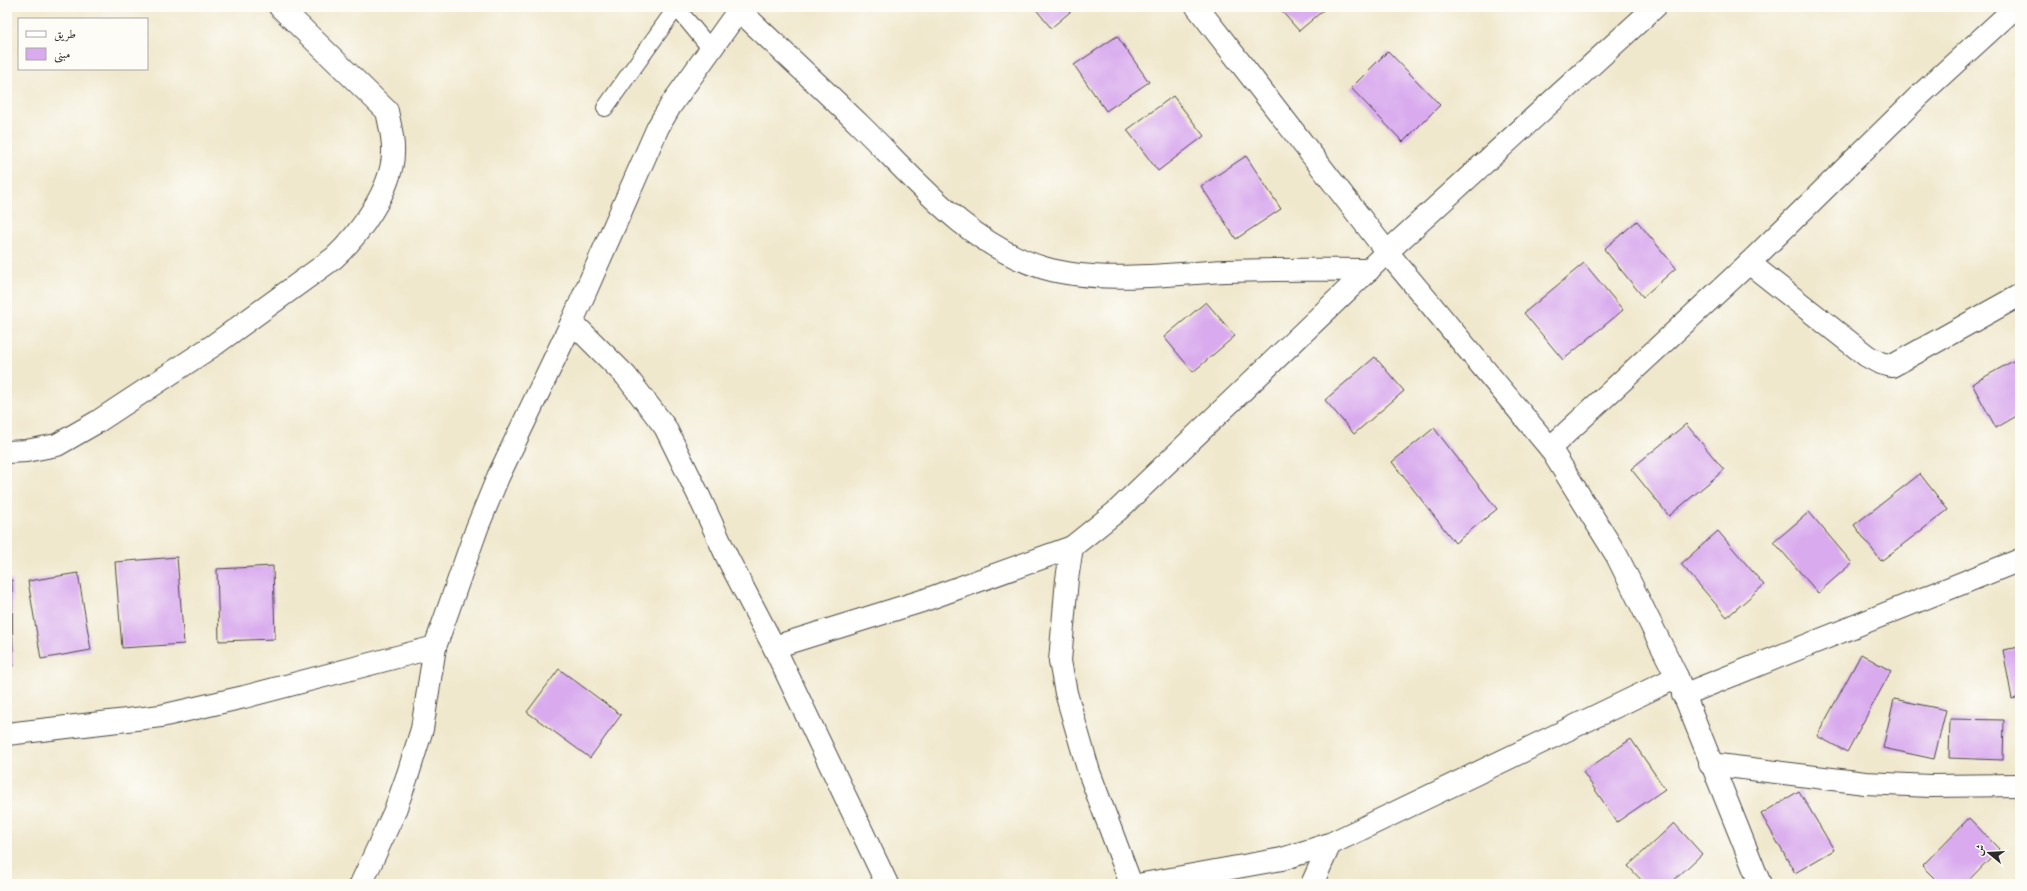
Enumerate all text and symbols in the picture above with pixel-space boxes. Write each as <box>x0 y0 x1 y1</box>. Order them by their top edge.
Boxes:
legend <box>18 18 148 70</box>
text: طريق <box>54 27 76 42</box>
text: مبنى <box>54 47 70 63</box>
north arrow <box>1969 833 2009 873</box>
text: ش <box>1972 843 1989 858</box>

